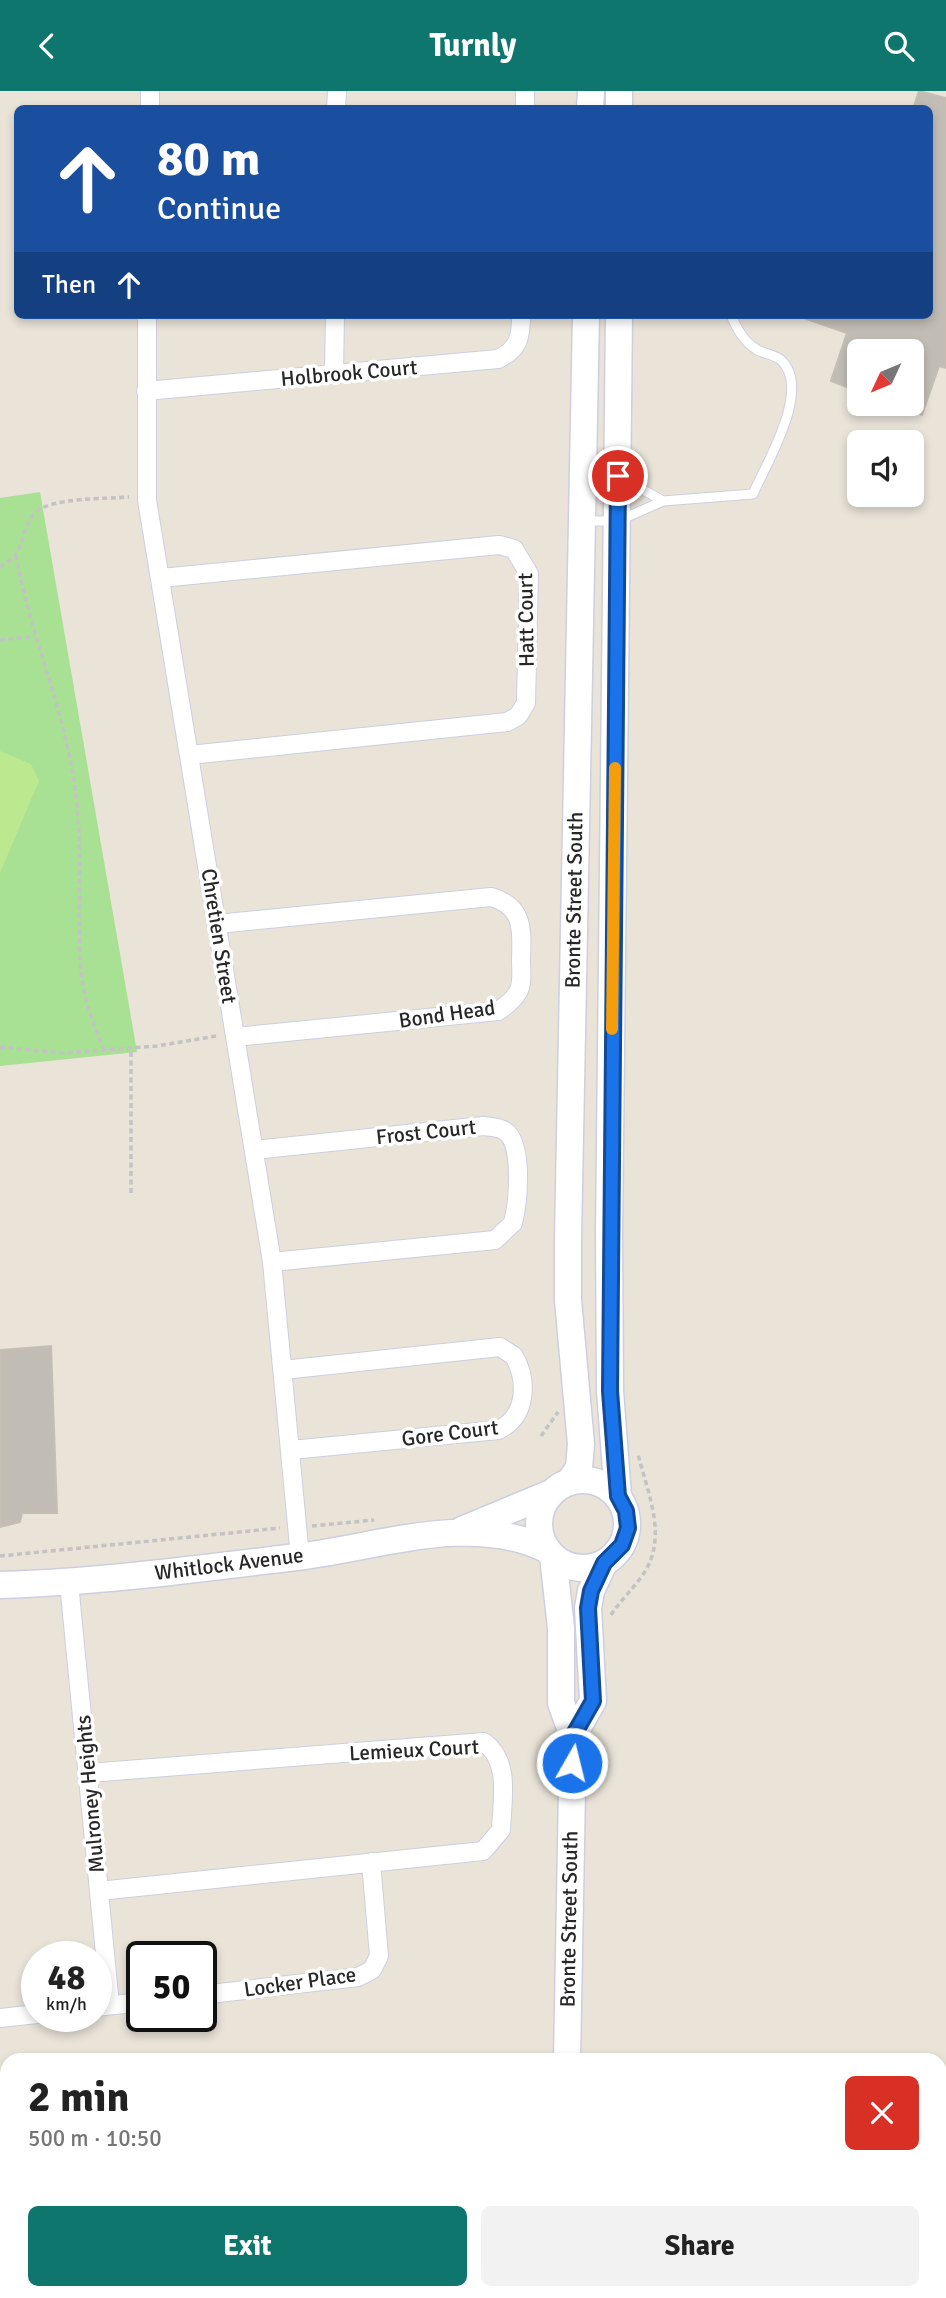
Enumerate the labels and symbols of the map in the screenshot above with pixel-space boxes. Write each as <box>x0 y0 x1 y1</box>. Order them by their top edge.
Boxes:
north arrow <box>847 339 924 417</box>
street label: Holbrook Court <box>280 354 418 392</box>
pin <box>588 446 648 506</box>
street label: Hatt Court <box>512 573 540 667</box>
street label: Bronte Street South <box>559 811 589 989</box>
street label: Chretien Street <box>195 867 243 1005</box>
street label: Bond Head <box>397 994 497 1034</box>
street label: Frost Court <box>375 1114 477 1150</box>
street label: Gore Court <box>400 1414 500 1452</box>
street label: Whitlock Avenue <box>153 1542 305 1586</box>
street label: Mulroney Heights <box>70 1714 110 1874</box>
position arrow <box>535 1726 609 1800</box>
street label: Lemieux Court <box>348 1734 480 1766</box>
street label: Bronte Street South <box>554 1830 584 2008</box>
speed limit sign: 50 <box>126 1941 217 2032</box>
street label: Locker Place <box>242 1961 358 2003</box>

